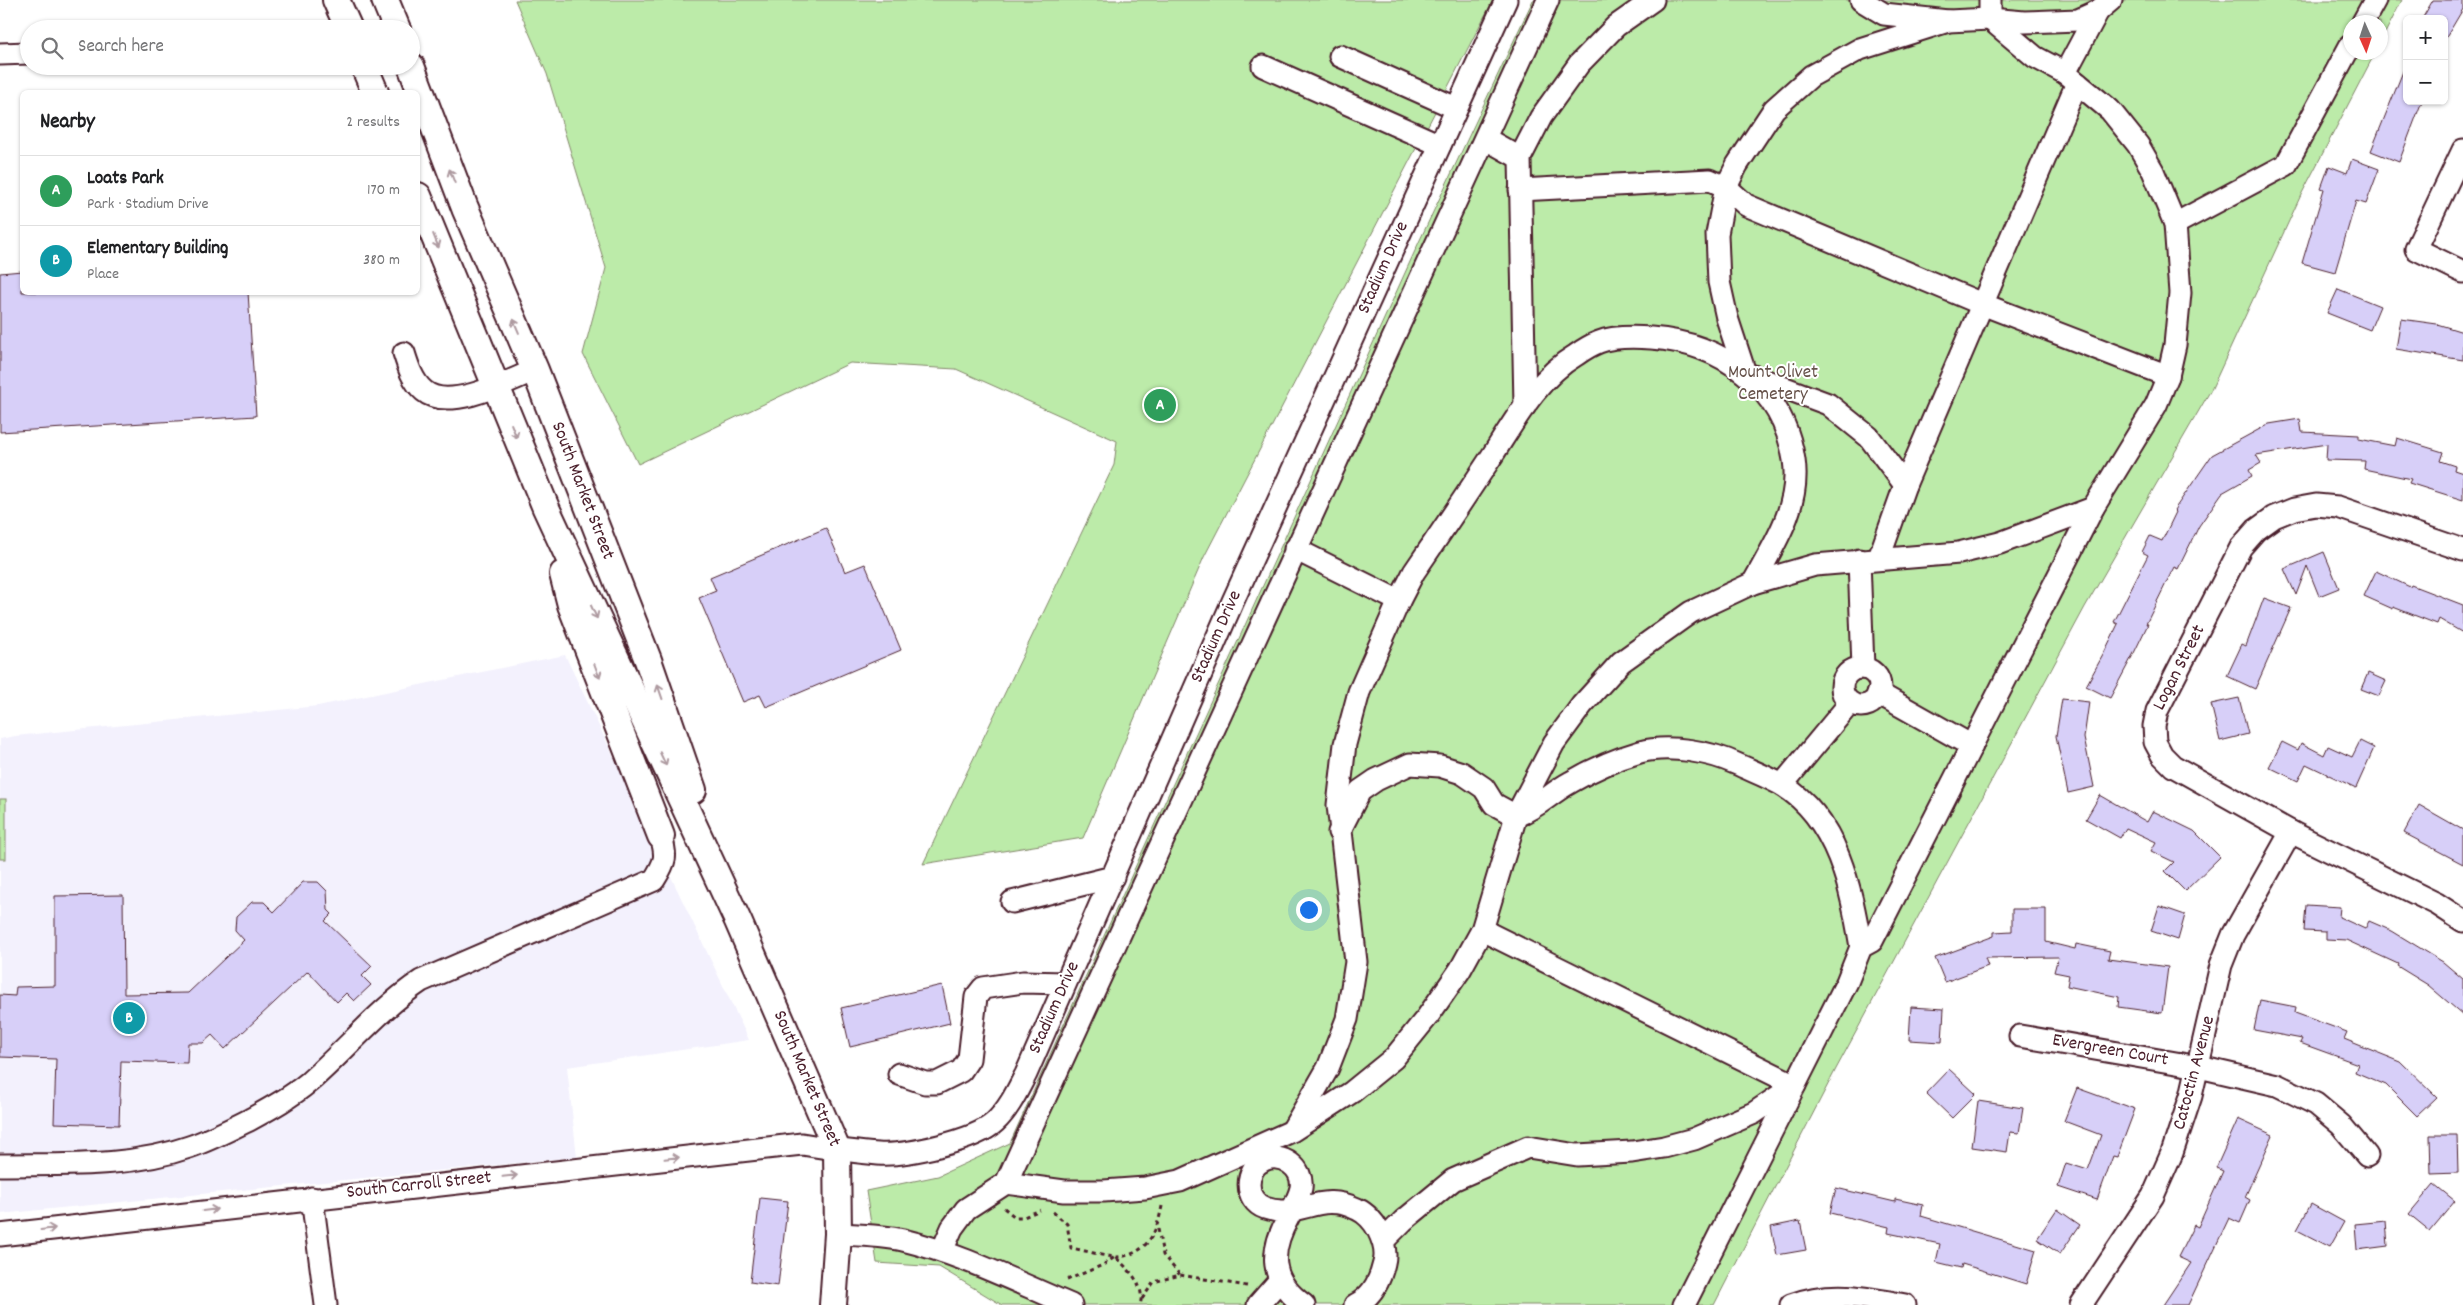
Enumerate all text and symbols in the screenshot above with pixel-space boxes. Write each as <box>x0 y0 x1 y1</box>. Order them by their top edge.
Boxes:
north arrow <box>2343 15 2388 60</box>
map controls <box>2403 15 2448 105</box>
button: + <box>2403 15 2448 60</box>
search box <box>20 20 420 75</box>
icon: search <box>38 34 66 62</box>
text: Search here <box>78 34 164 61</box>
button: − <box>2403 60 2448 105</box>
text: Nearby <box>40 108 95 138</box>
text: 2 results <box>346 111 400 134</box>
text: Loats Park <box>87 166 164 193</box>
one-way arrow <box>447 169 457 184</box>
text: A <box>52 179 60 202</box>
text: 170 m <box>367 179 400 202</box>
text: Park · Stadium Drive <box>87 193 209 216</box>
street label: Stadium Drive <box>1352 217 1416 319</box>
one-way arrow <box>432 233 441 248</box>
text: Elementary Building <box>87 236 228 263</box>
text: B <box>52 249 60 272</box>
text: 380 m <box>363 249 400 272</box>
text: Place <box>87 263 119 286</box>
one-way arrow <box>510 318 519 333</box>
park label: Mount Olivet Cemetery <box>1728 360 1818 409</box>
pin: A <box>1144 386 1176 424</box>
street label: South Market Street <box>543 418 621 564</box>
one-way arrow <box>510 423 519 438</box>
street label: Stadium Drive <box>1185 586 1249 688</box>
one-way arrow <box>590 604 599 619</box>
street label: Logan Street <box>2147 621 2213 715</box>
one-way arrow <box>593 664 602 679</box>
one-way arrow <box>654 685 664 701</box>
one-way arrow <box>658 751 668 766</box>
your location <box>1296 897 1322 923</box>
street label: Stadium Drive <box>1023 957 1087 1059</box>
pin: B <box>113 999 145 1037</box>
street label: South Market Street <box>765 1007 847 1151</box>
street label: Catoctin Avenue <box>2167 1013 2223 1133</box>
street label: Evergreen Court <box>2050 1028 2170 1074</box>
one-way arrow <box>664 1153 680 1163</box>
street label: South Carroll Street <box>345 1165 493 1207</box>
one-way arrow <box>502 1171 518 1181</box>
one-way arrow <box>201 1205 217 1215</box>
one-way arrow <box>40 1224 56 1234</box>

